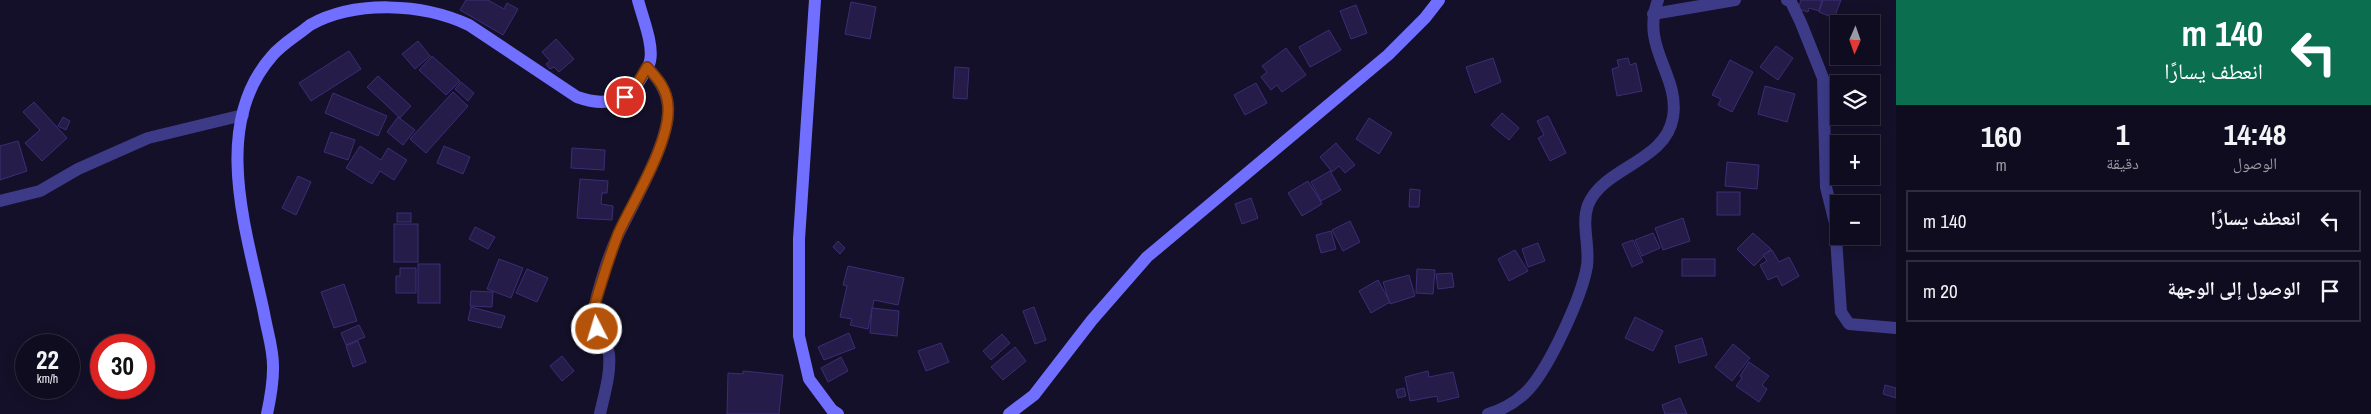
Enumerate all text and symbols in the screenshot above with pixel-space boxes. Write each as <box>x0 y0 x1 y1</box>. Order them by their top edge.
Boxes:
text: 140 m <box>2182 10 2263 57</box>
north arrow <box>1830 15 1880 65</box>
map controls <box>1830 15 1880 245</box>
icon: left <box>2281 20 2346 85</box>
text: انعطف يسارًا <box>2164 56 2263 86</box>
button: layers <box>1830 75 1880 125</box>
pin <box>604 76 646 118</box>
icon: arrive <box>611 83 639 111</box>
text: 1 <box>2116 114 2129 154</box>
text: 14:48 <box>2223 114 2286 154</box>
text: 160 <box>1981 116 2022 156</box>
button: + <box>1830 135 1880 185</box>
text: دقيقة <box>2106 152 2139 174</box>
text: الوصول <box>2233 152 2277 174</box>
text: m <box>1996 154 2007 176</box>
button: − <box>1830 195 1880 245</box>
text: انعطف يسارًا <box>2211 205 2301 231</box>
icon: left <box>2316 207 2344 235</box>
text: 140 m <box>1923 208 1966 234</box>
text: الوصول إلى الوجهة <box>2167 275 2301 301</box>
icon: arrive <box>2316 277 2344 305</box>
text: 20 m <box>1923 278 1958 304</box>
position arrow <box>570 302 622 354</box>
speed limit sign: 30 <box>90 334 155 399</box>
text: 22 <box>36 343 59 377</box>
text: km/h <box>37 371 58 387</box>

